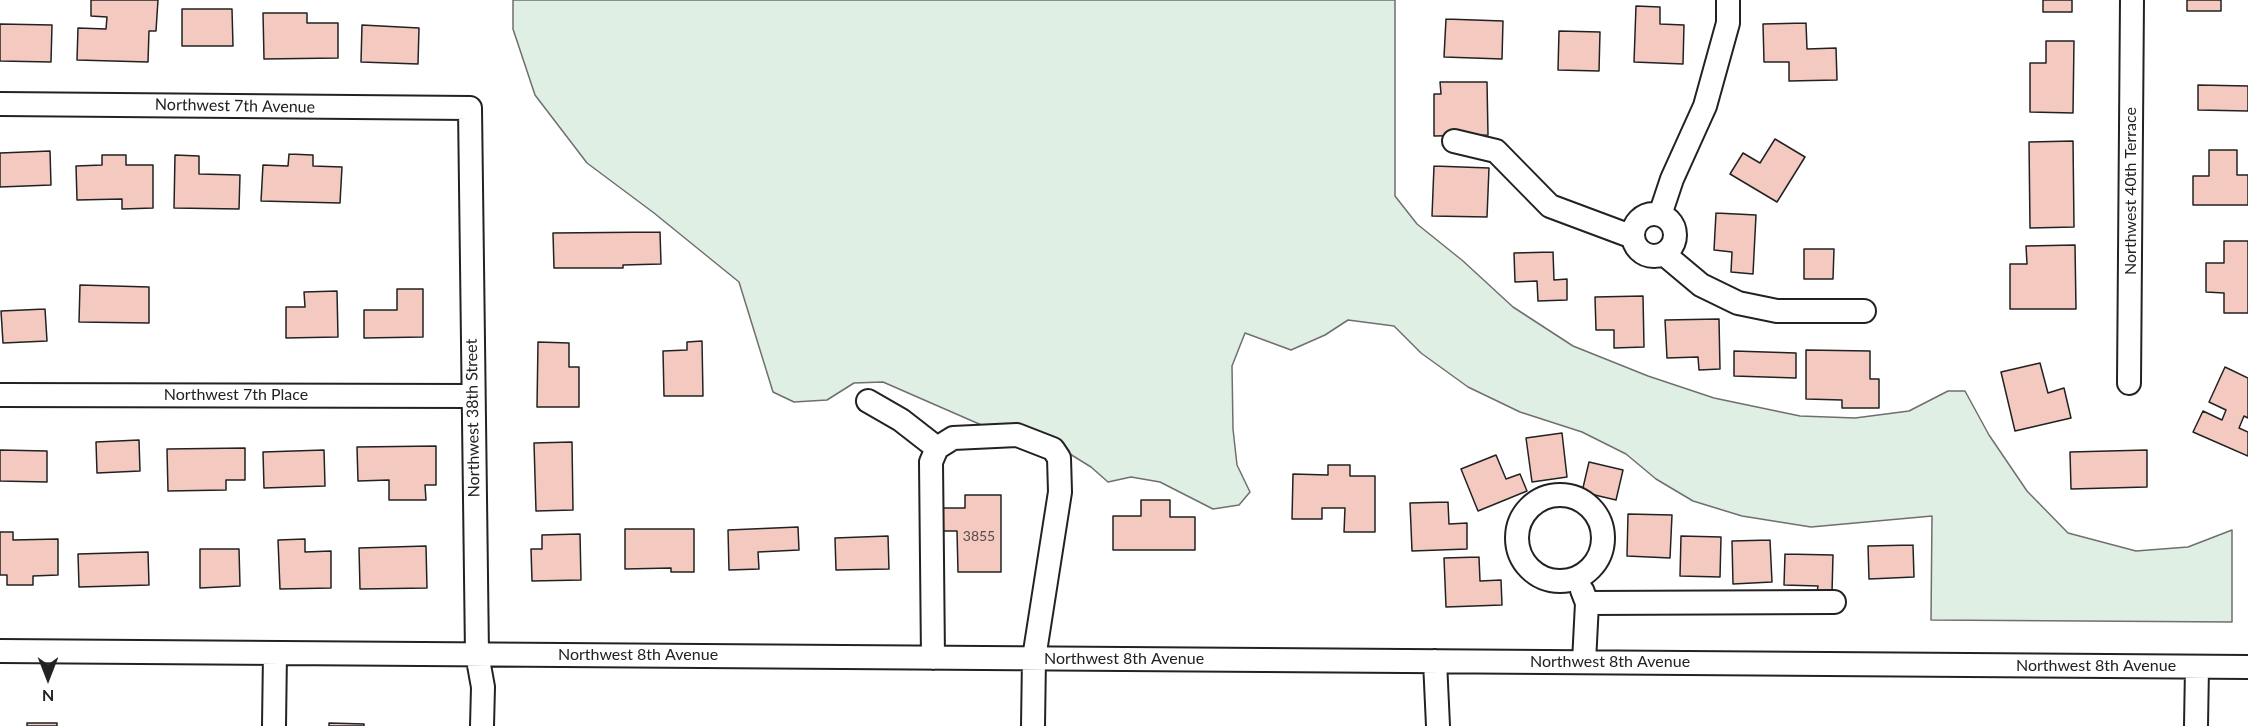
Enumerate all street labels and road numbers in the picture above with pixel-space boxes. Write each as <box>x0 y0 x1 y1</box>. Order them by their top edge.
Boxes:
street label: Northwest 7th Avenue <box>155 95 315 117</box>
street label: Northwest 40th Terrace <box>2121 107 2141 275</box>
street label: Northwest 38th Street <box>462 339 484 497</box>
street label: Northwest 7th Place <box>164 385 308 405</box>
street label: Northwest 8th Avenue <box>558 645 718 665</box>
street label: Northwest 8th Avenue <box>1044 649 1204 669</box>
street label: Northwest 8th Avenue <box>1530 652 1690 672</box>
street label: Northwest 8th Avenue <box>2016 656 2176 676</box>

